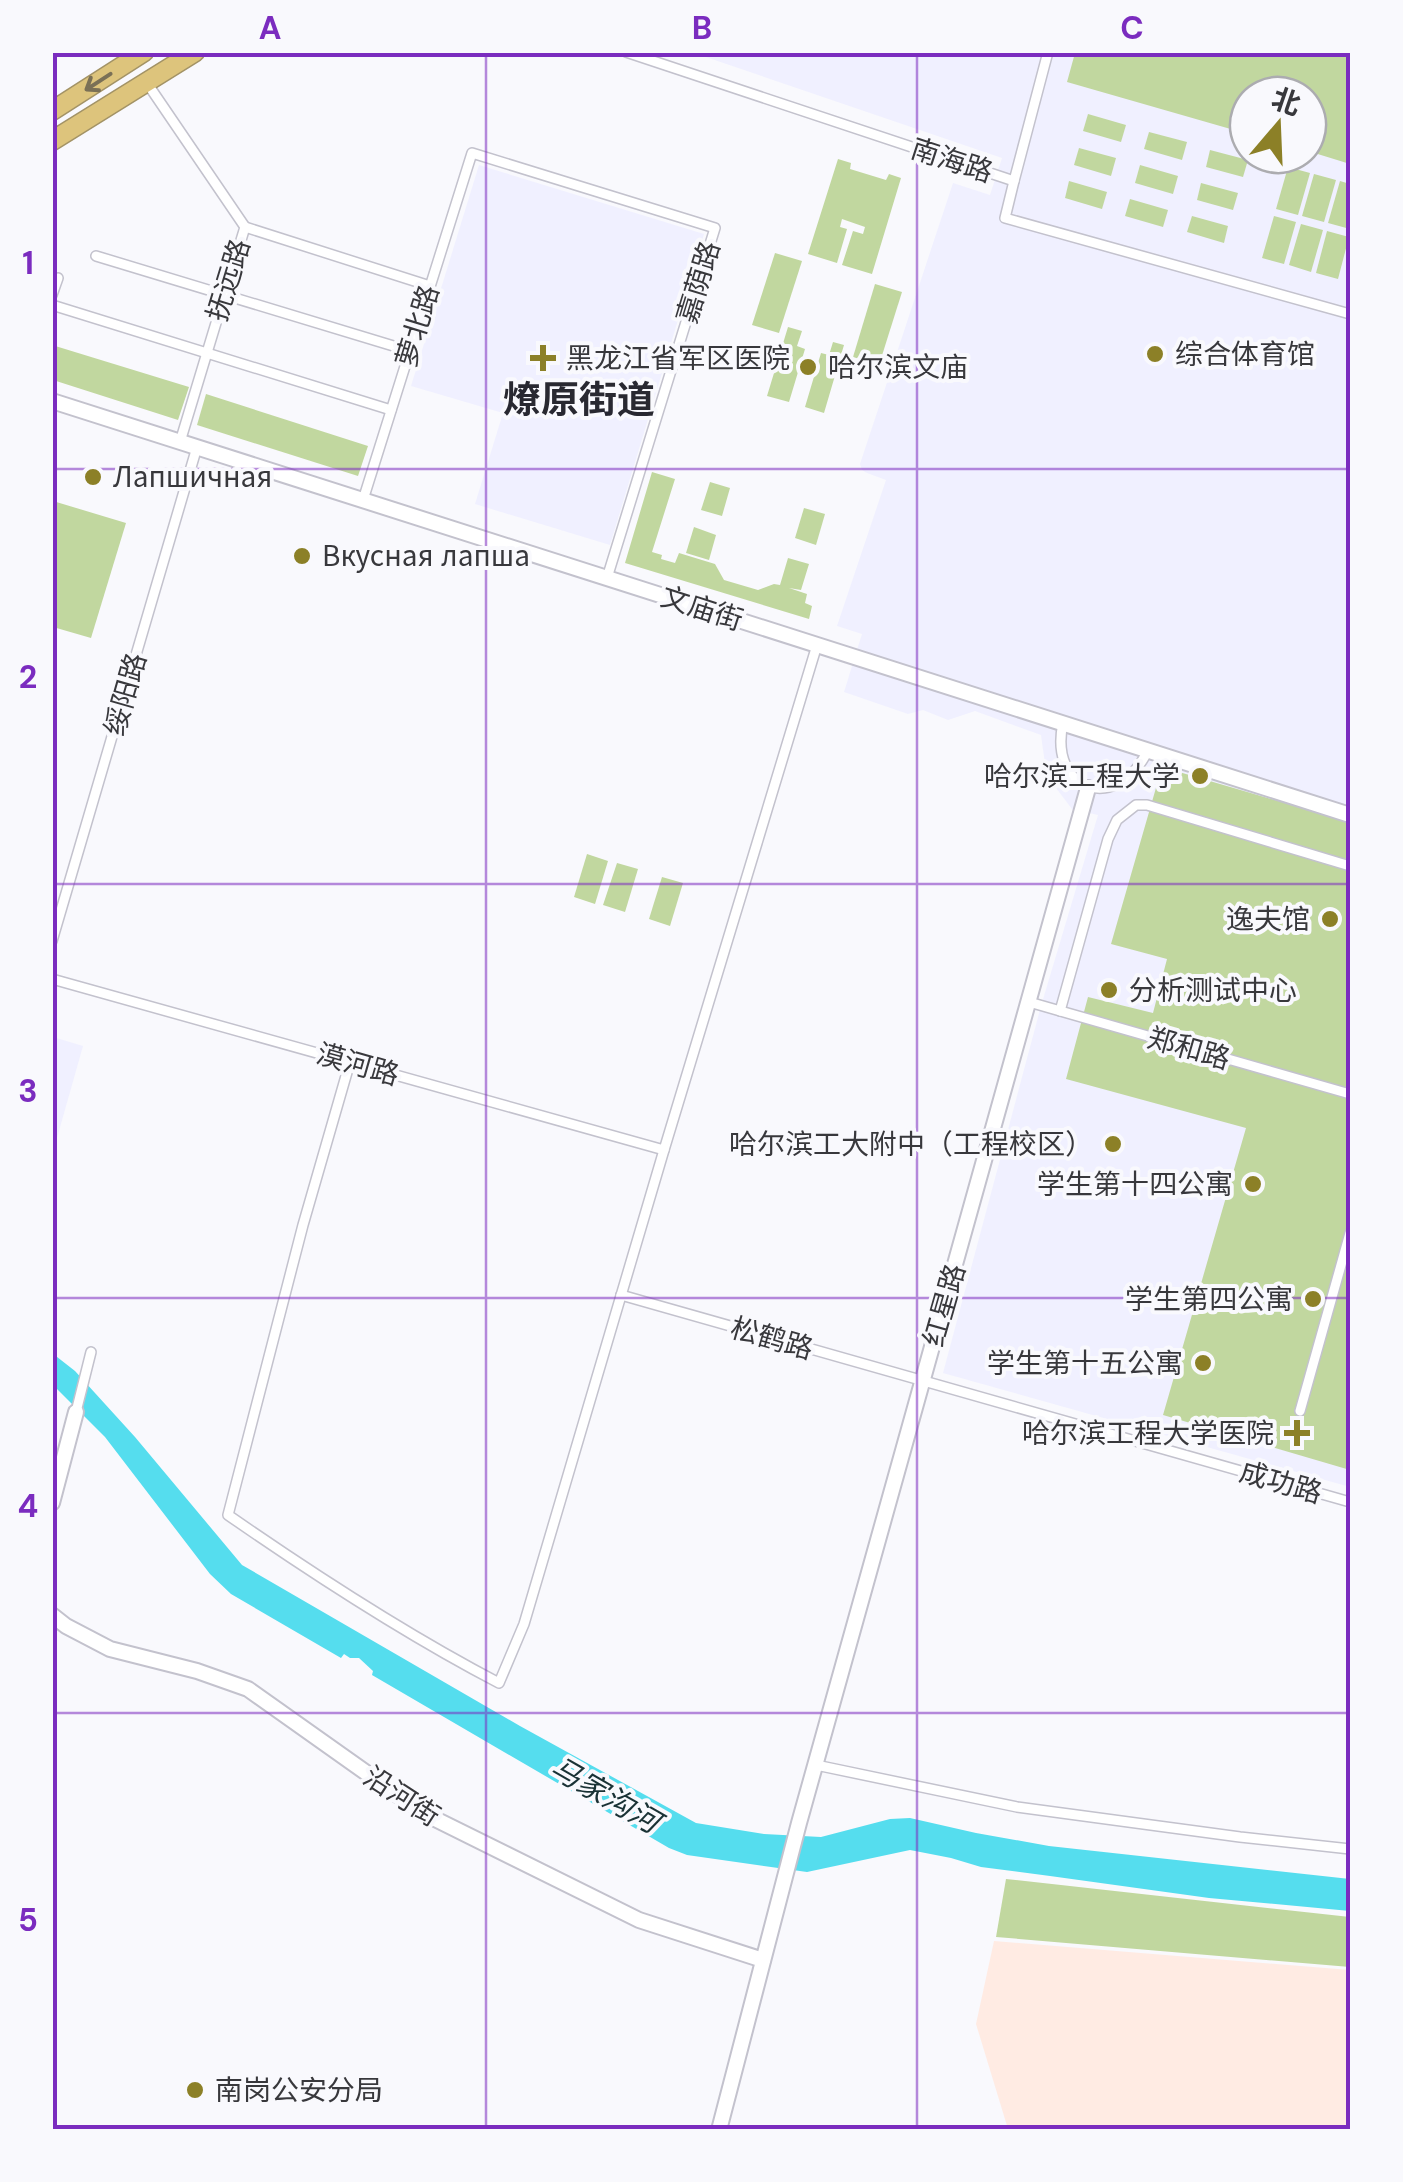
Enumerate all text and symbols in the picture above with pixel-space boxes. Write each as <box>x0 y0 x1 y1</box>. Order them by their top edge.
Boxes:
text: A <box>259 7 281 49</box>
text: B <box>692 7 712 49</box>
text: C <box>1120 7 1144 49</box>
one-way arrow <box>85 71 113 92</box>
north arrow <box>1228 75 1328 175</box>
text: 北 <box>1267 80 1305 124</box>
street label: 南海路 <box>906 130 998 191</box>
street label: 抚远路 <box>199 235 258 326</box>
street label: 嘉荫路 <box>669 237 728 328</box>
text: 1 <box>22 242 34 284</box>
street label: 萝北路 <box>388 281 447 372</box>
place label: 综合体育馆 <box>1175 336 1315 373</box>
place label: 黑龙江省军区医院 <box>566 340 790 377</box>
marker: 综合体育馆 <box>1144 343 1166 365</box>
marker: 黑龙江省军区医院 <box>530 345 556 371</box>
place label: 哈尔滨文庙 <box>828 349 968 386</box>
marker: 哈尔滨文庙 <box>797 356 819 378</box>
district label: 燎原街道 <box>503 375 655 425</box>
place label: Лапшичная <box>113 459 272 496</box>
marker: Лапшичная <box>82 466 104 488</box>
place label: Вкусная лапша <box>322 538 530 575</box>
marker: Вкусная лапша <box>291 545 313 567</box>
street label: 文庙街 <box>656 578 748 639</box>
street label: 绥阳路 <box>96 649 155 740</box>
text: 2 <box>19 656 37 698</box>
place label: 哈尔滨工程大学 <box>984 758 1180 795</box>
marker: 哈尔滨工程大学 <box>1189 765 1211 787</box>
place label: 逸夫馆 <box>1226 901 1310 938</box>
marker: 逸夫馆 <box>1319 908 1341 930</box>
place label: 分析测试中心 <box>1129 972 1297 1009</box>
marker: 分析测试中心 <box>1098 979 1120 1001</box>
street label: 郑和路 <box>1143 1019 1234 1078</box>
street label: 漠河路 <box>312 1035 403 1094</box>
text: 3 <box>18 1070 38 1112</box>
place label: 哈尔滨工大附中（工程校区） <box>729 1126 1093 1163</box>
marker: 哈尔滨工大附中（工程校区） <box>1102 1133 1124 1155</box>
place label: 学生第十四公寓 <box>1037 1166 1233 1203</box>
marker: 学生第十四公寓 <box>1242 1173 1264 1195</box>
street label: 红星路 <box>915 1260 974 1351</box>
place label: 学生第四公寓 <box>1125 1281 1293 1318</box>
marker: 学生第四公寓 <box>1302 1288 1324 1310</box>
street label: 松鹤路 <box>726 1309 817 1368</box>
place label: 学生第十五公寓 <box>987 1345 1183 1382</box>
marker: 学生第十五公寓 <box>1192 1352 1214 1374</box>
place label: 哈尔滨工程大学医院 <box>1022 1415 1274 1452</box>
marker: 哈尔滨工程大学医院 <box>1284 1420 1310 1446</box>
street label: 成功路 <box>1235 1453 1326 1512</box>
text: 4 <box>18 1485 38 1527</box>
water label: 马家沟河 <box>544 1748 671 1844</box>
street label: 沿河街 <box>356 1758 447 1835</box>
text: 5 <box>18 1899 38 1941</box>
place label: 南岗公安分局 <box>215 2072 383 2109</box>
marker: 南岗公安分局 <box>184 2079 206 2101</box>

